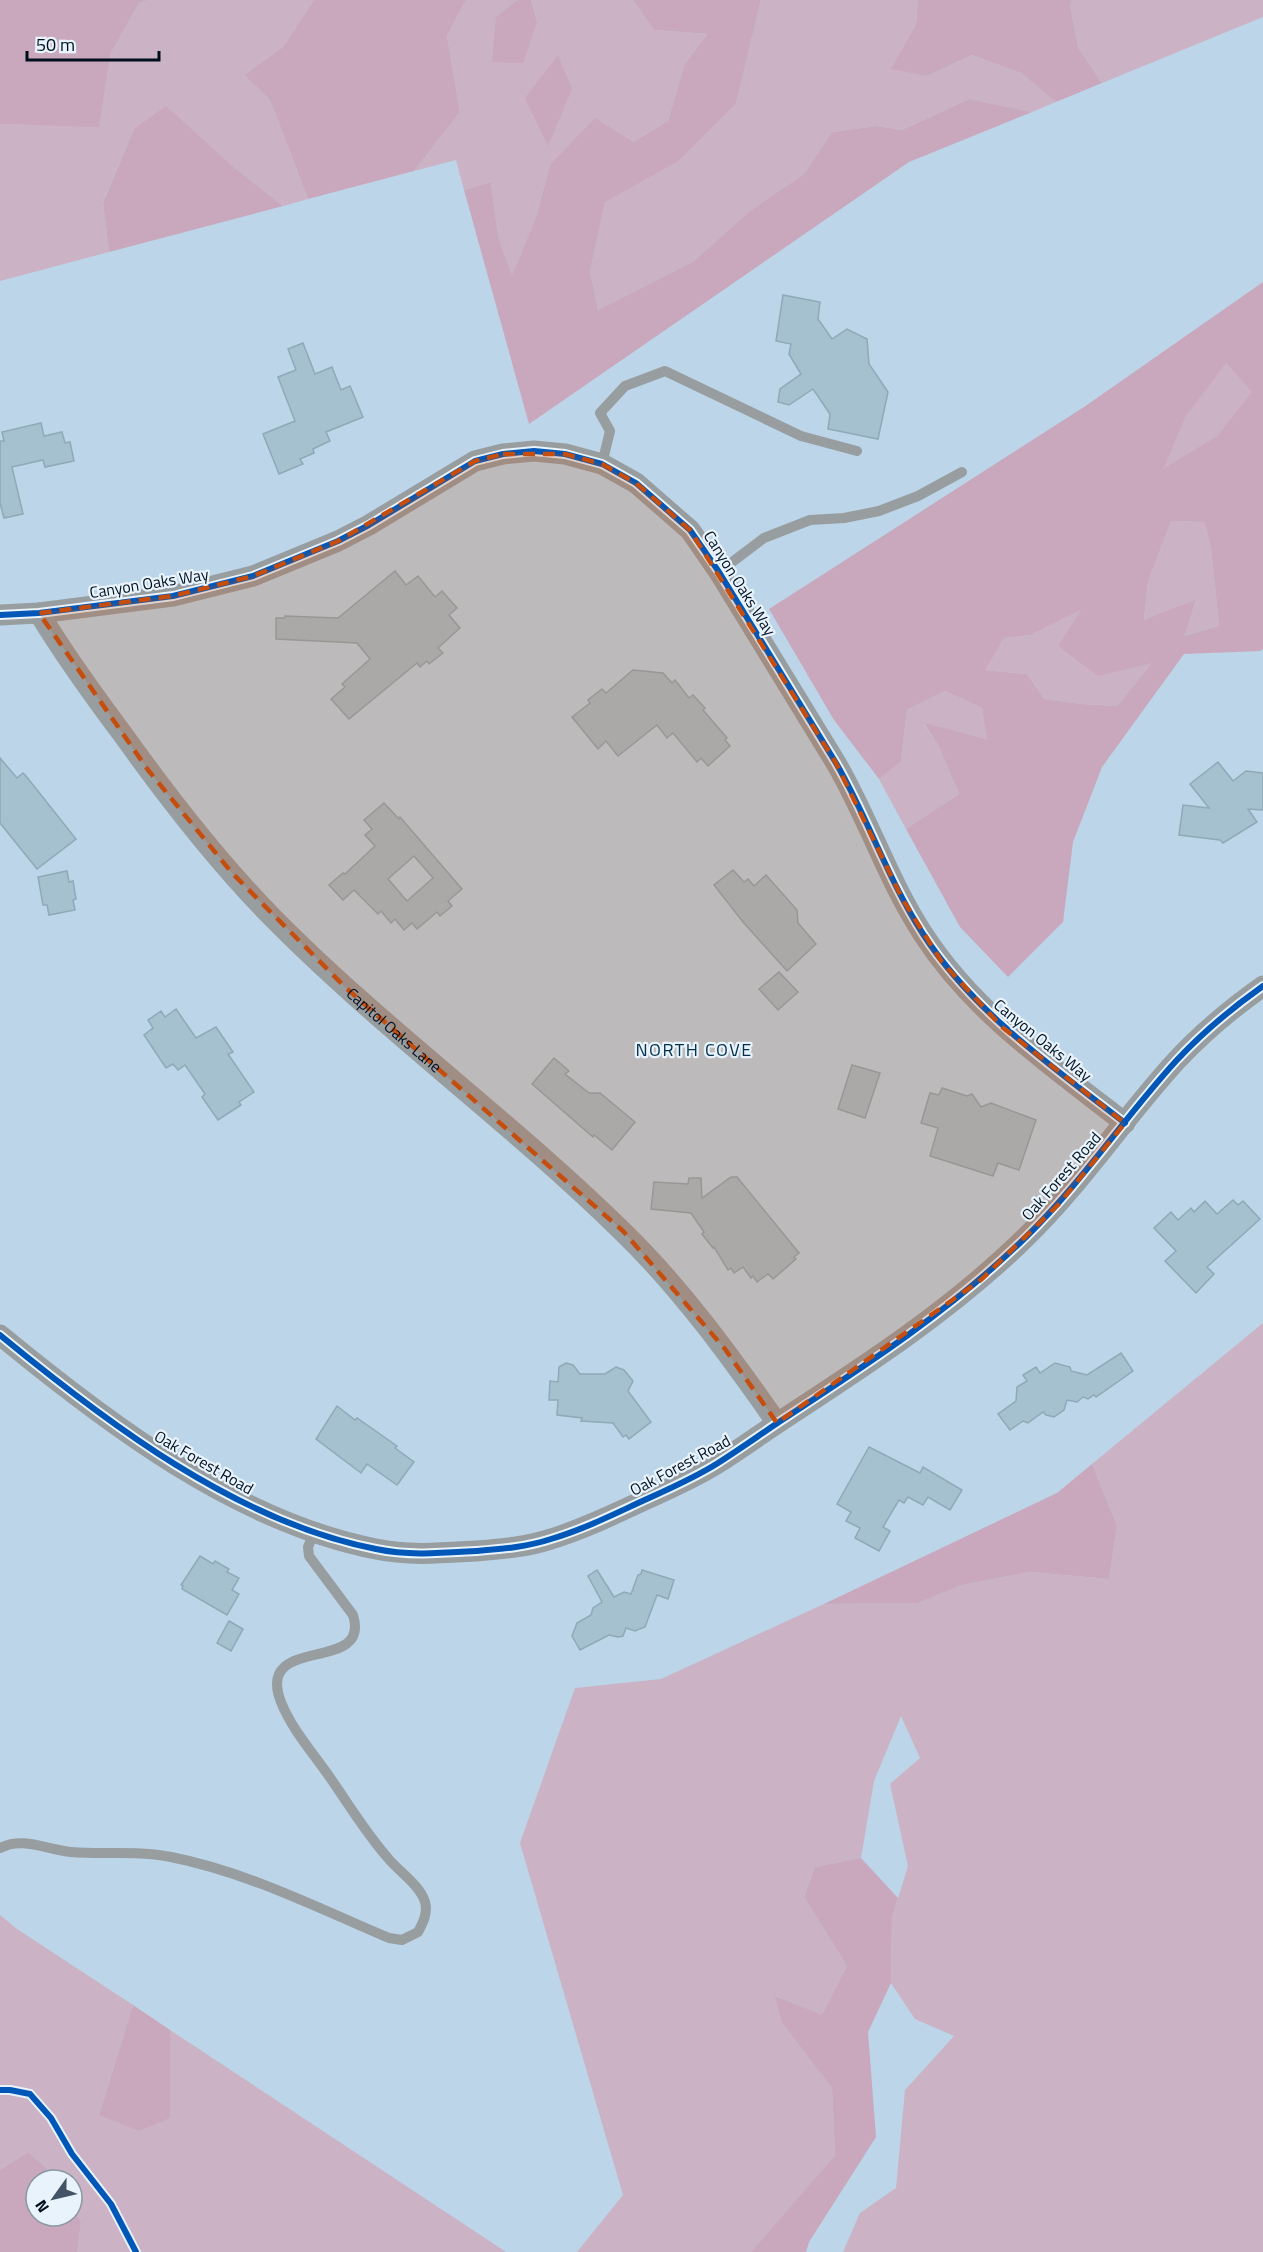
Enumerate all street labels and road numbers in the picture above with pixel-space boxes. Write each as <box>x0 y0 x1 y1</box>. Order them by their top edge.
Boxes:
street label: Canyon Oaks Way <box>698 526 782 641</box>
street label: Canyon Oaks Way <box>88 562 210 604</box>
street label: Capitol Oaks Lane <box>341 982 447 1078</box>
street label: Canyon Oaks Way <box>989 993 1097 1087</box>
street label: Oak Forest Road <box>1016 1126 1106 1226</box>
street label: Oak Forest Road <box>150 1424 258 1500</box>
street label: Oak Forest Road <box>625 1428 735 1502</box>

